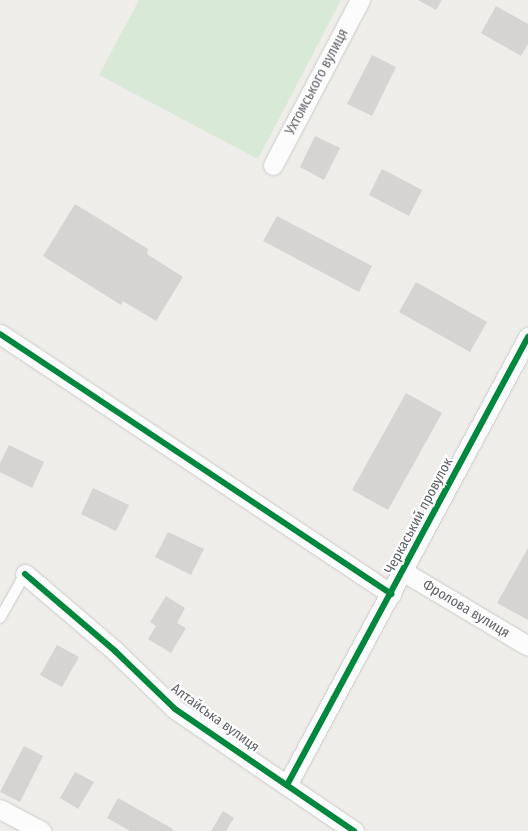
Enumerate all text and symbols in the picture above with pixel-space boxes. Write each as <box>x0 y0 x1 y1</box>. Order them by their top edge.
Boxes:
street label: Ухтомського вулиця <box>282 26 352 138</box>
street label: Черкаський провулок <box>381 455 457 577</box>
street label: Фролова вулиця <box>419 576 513 642</box>
street label: Алтайська вулиця <box>168 680 262 756</box>

